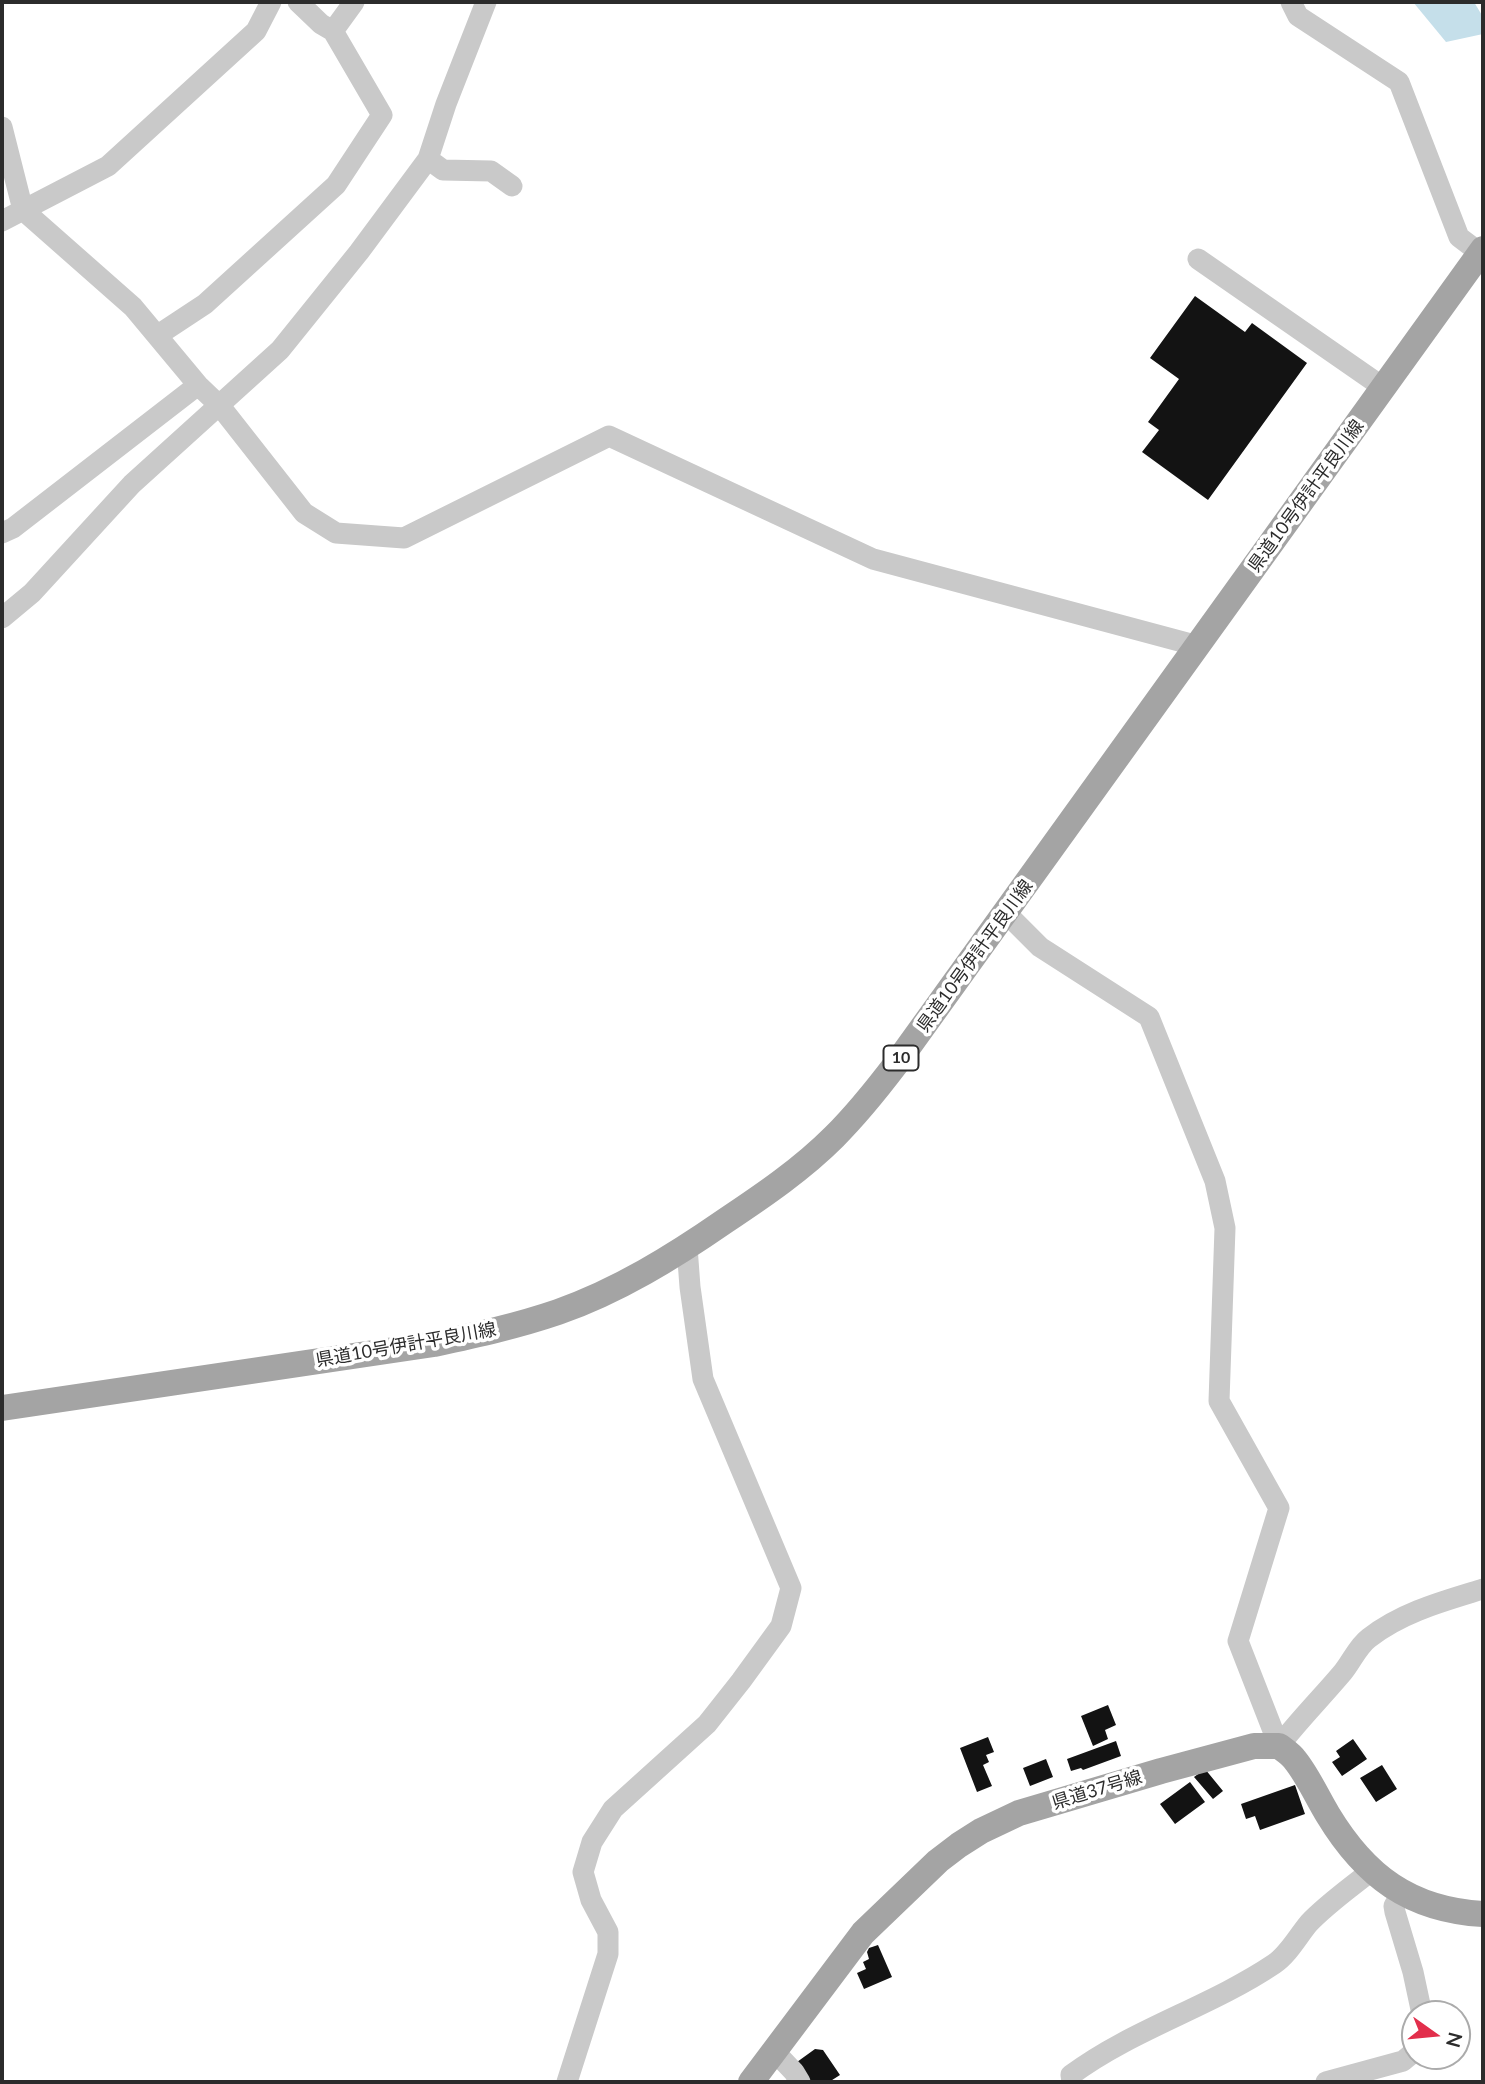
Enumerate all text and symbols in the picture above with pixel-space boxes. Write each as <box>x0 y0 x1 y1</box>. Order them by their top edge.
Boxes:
street label: 県道10号伊計平良川線 <box>1244 416 1368 576</box>
street label: 県道10号伊計平良川線 <box>913 876 1037 1036</box>
road number: 10 <box>884 1046 918 1070</box>
street label: 県道10号伊計平良川線 <box>314 1318 498 1372</box>
street label: 県道37号線 <box>1049 1766 1145 1814</box>
north arrow <box>1401 2000 1471 2070</box>
text: N <box>1442 2030 1468 2050</box>

